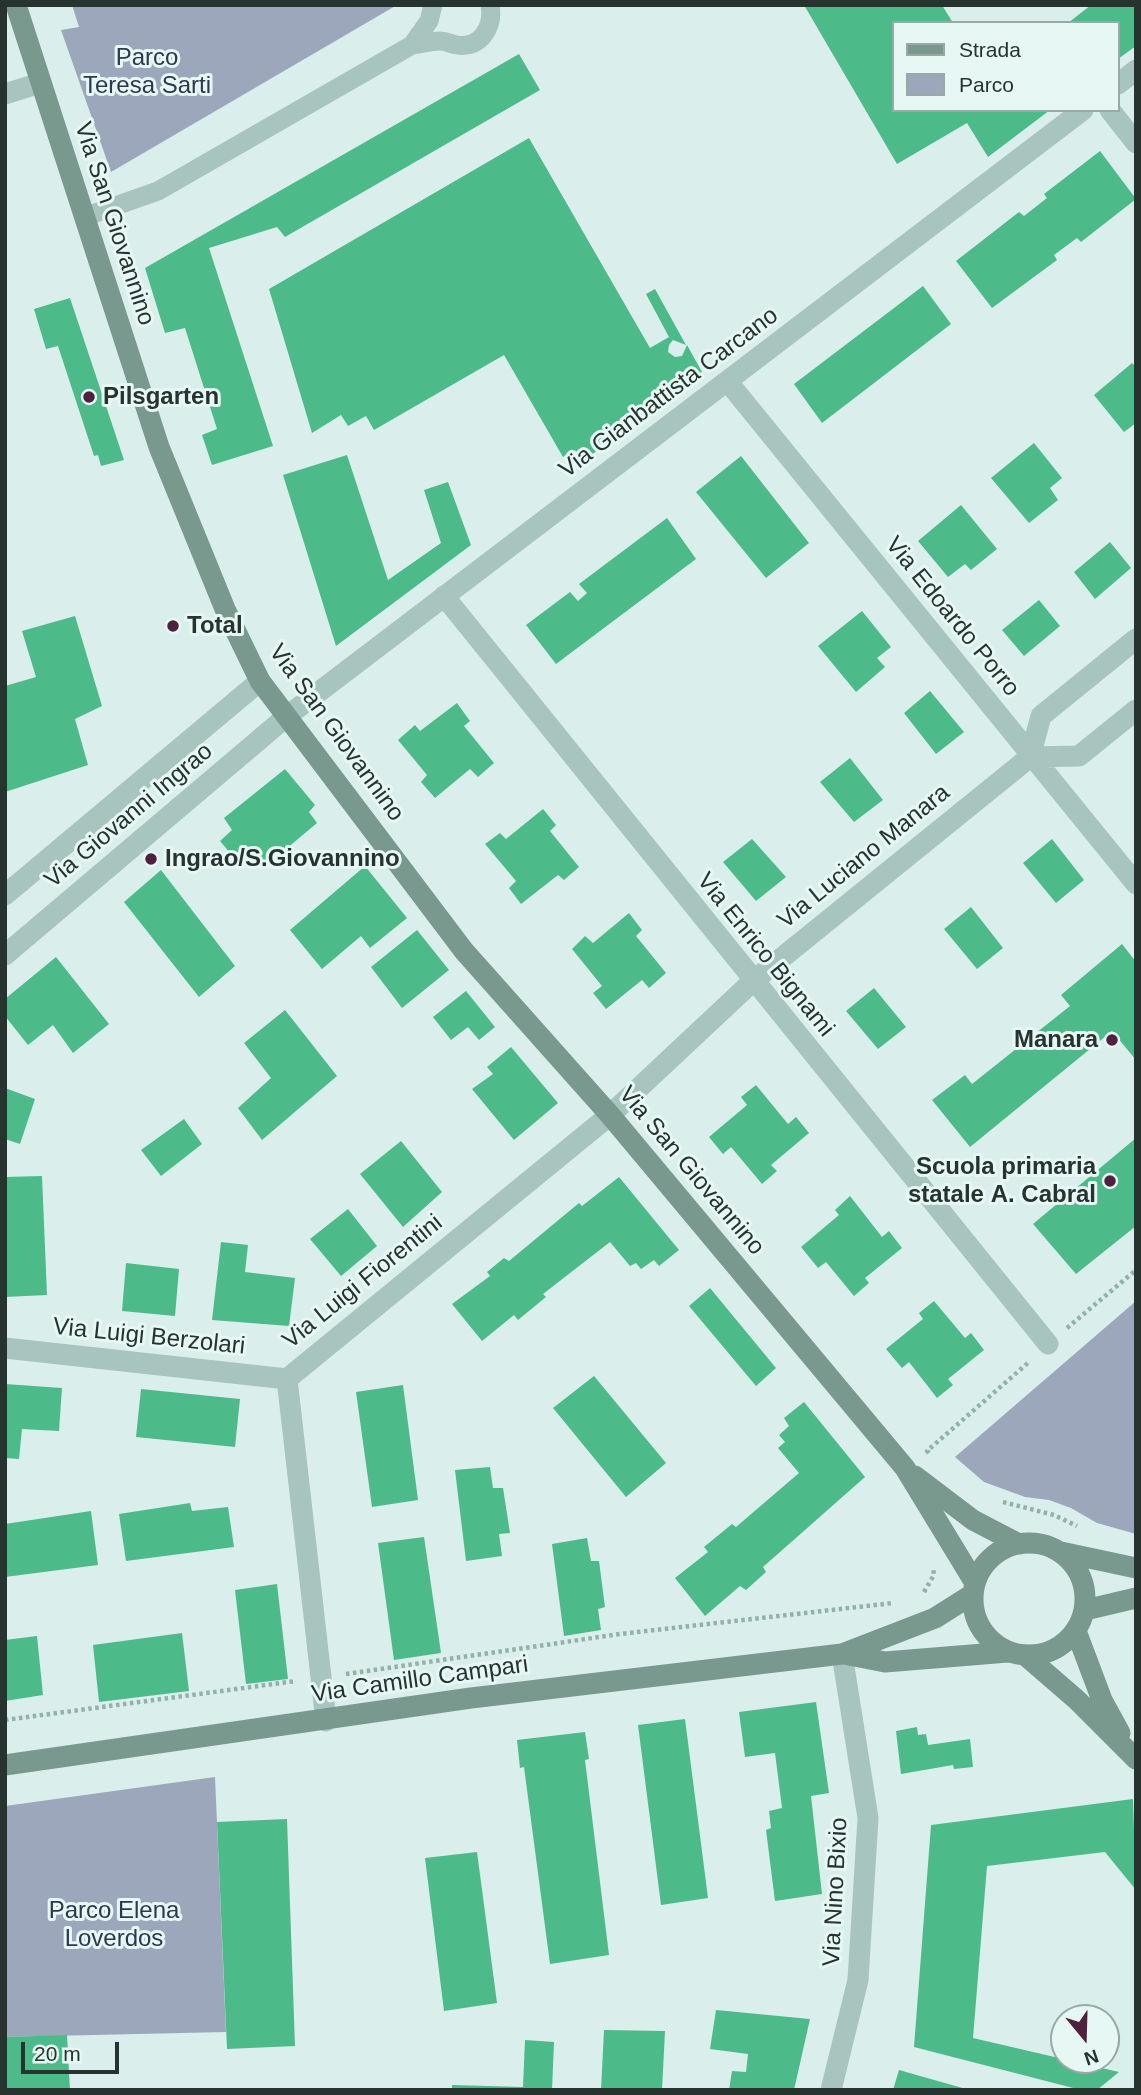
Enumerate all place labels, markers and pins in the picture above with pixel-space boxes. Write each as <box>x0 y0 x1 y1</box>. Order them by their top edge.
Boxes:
place label: Pilsgarten <box>103 383 219 411</box>
marker: Pilsgarten <box>81 389 97 405</box>
place label: Total <box>187 612 243 640</box>
marker: Total <box>165 618 181 634</box>
place label: Ingrao/S.Giovannino <box>165 845 400 873</box>
marker: Ingrao/S.Giovannino <box>143 851 159 867</box>
place label: Manara <box>1014 1026 1098 1054</box>
marker: Manara <box>1104 1032 1120 1048</box>
place label: Scuola primaria statale A. Cabral <box>908 1153 1096 1209</box>
marker: Scuola primaria statale A. Cabral <box>1102 1173 1118 1189</box>

